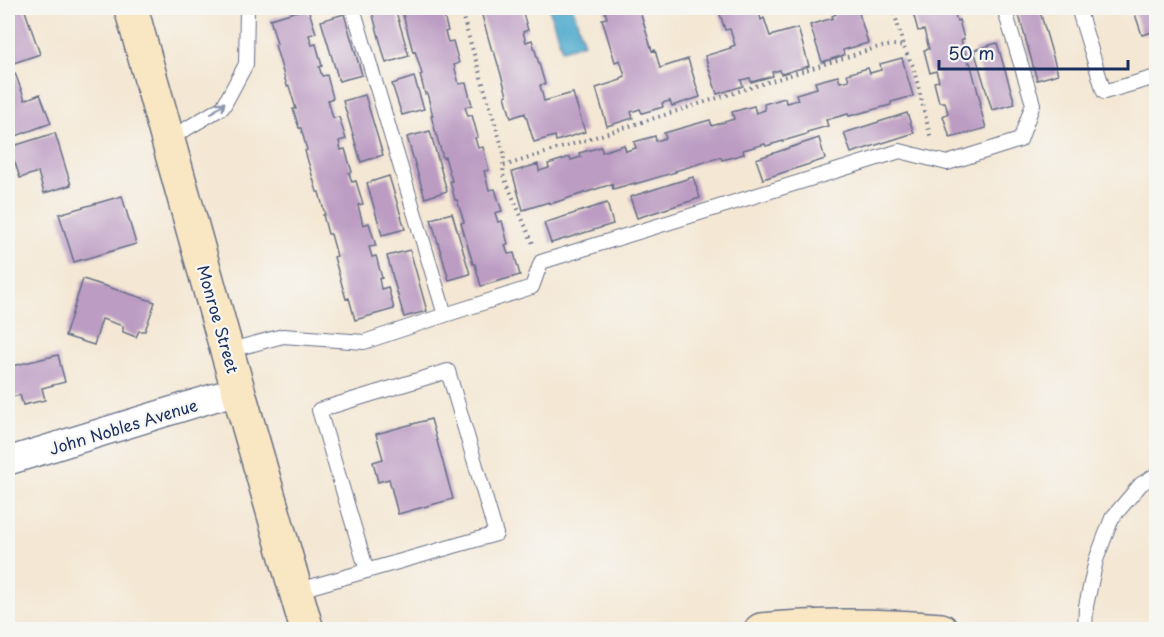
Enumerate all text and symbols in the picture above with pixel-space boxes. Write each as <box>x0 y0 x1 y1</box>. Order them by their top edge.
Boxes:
scale bar <box>939 33 1128 71</box>
text: 50 m <box>948 39 995 66</box>
one-way arrow <box>210 102 226 115</box>
street label: Monroe Street <box>192 262 246 376</box>
street label: John Nobles Avenue <box>46 392 201 460</box>

